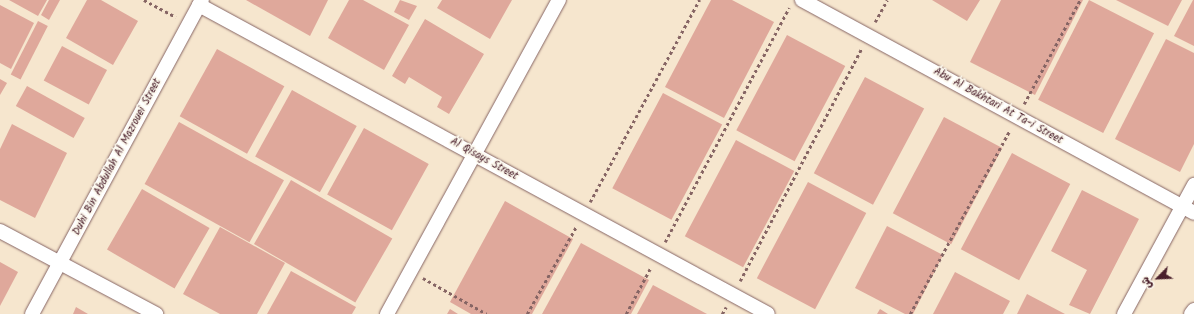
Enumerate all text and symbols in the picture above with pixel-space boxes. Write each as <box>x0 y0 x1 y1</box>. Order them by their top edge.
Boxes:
street label: Abu Al Bakhtari At Ta-i Street <box>931 65 1065 147</box>
street label: Duhi Bin Abdullah Al Mazrouei Street <box>70 76 164 238</box>
street label: Al Qisays Street <box>448 135 520 183</box>
north arrow <box>1138 258 1178 298</box>
text: ش <box>1136 274 1158 292</box>

